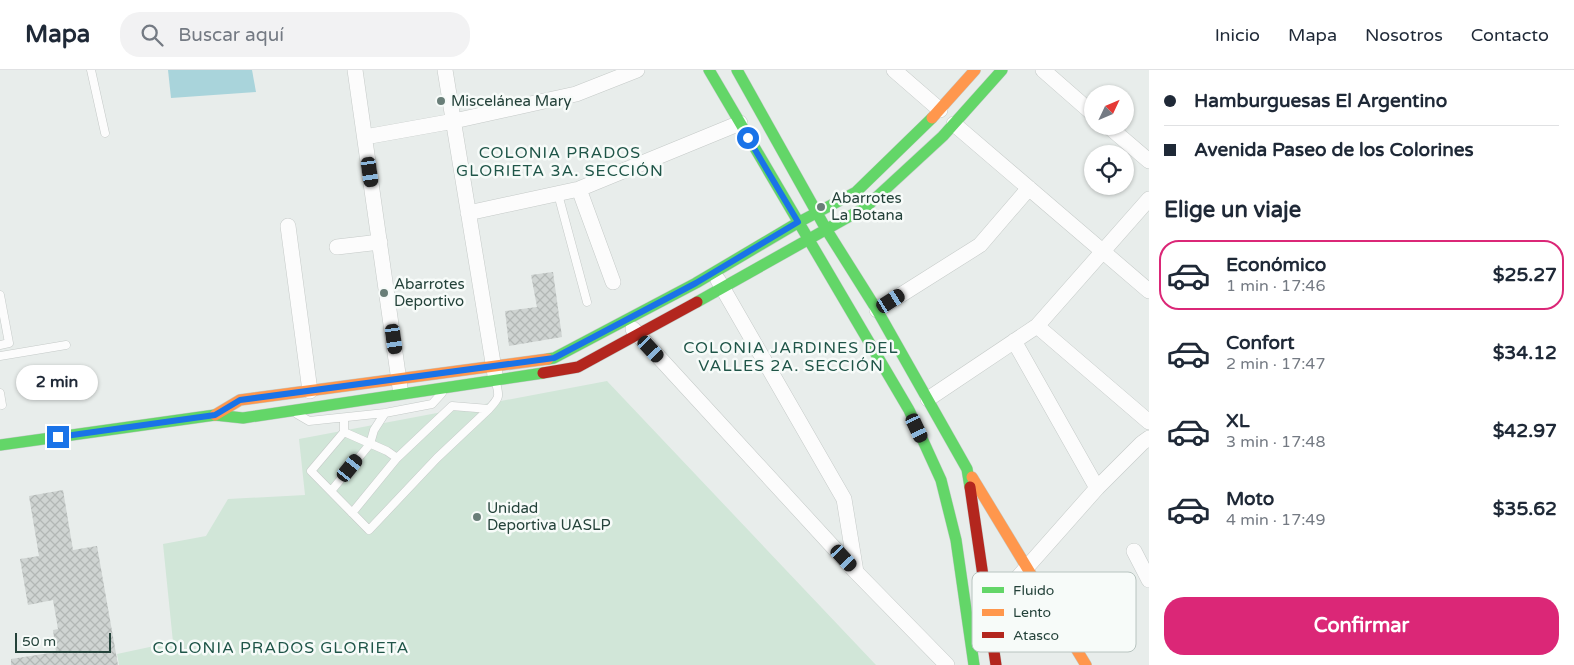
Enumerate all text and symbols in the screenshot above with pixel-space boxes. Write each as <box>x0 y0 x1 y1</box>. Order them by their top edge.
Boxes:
search box <box>120 12 470 57</box>
text: Mapa <box>25 20 90 49</box>
icon: search <box>138 21 166 49</box>
text: Buscar aquí <box>178 24 284 46</box>
text: Inicio <box>1215 24 1260 46</box>
text: Mapa <box>1288 24 1337 46</box>
text: Nosotros <box>1365 24 1443 46</box>
text: Contacto <box>1471 24 1549 46</box>
north arrow <box>1084 85 1134 135</box>
map controls <box>1084 85 1134 195</box>
text: Hamburguesas El Argentino <box>1194 90 1447 112</box>
place label: Miscelánea Mary <box>451 92 572 110</box>
marker: Miscelánea Mary <box>435 95 447 107</box>
route start <box>737 127 759 149</box>
text: Avenida Paseo de los Colorines <box>1194 139 1474 161</box>
district label: COLONIA PRADOS GLORIETA 3A. SECCIÓN <box>456 143 664 181</box>
button: locate <box>1084 145 1134 195</box>
car <box>360 156 379 188</box>
place label: Abarrotes La Botana <box>831 189 903 224</box>
text: Elige un viaje <box>1164 197 1301 223</box>
marker: Abarrotes La Botana <box>815 201 827 213</box>
icon: car <box>1166 253 1211 298</box>
text: Económico <box>1226 254 1326 276</box>
text: $25.27 <box>1493 264 1557 286</box>
place label: Abarrotes Deportivo <box>394 275 465 310</box>
text: 1 min · 17:46 <box>1226 276 1325 296</box>
marker: Abarrotes Deportivo <box>378 287 390 299</box>
car <box>874 287 907 315</box>
car <box>384 323 403 355</box>
icon: car <box>1166 331 1211 376</box>
text: Confort <box>1226 332 1295 354</box>
car <box>635 333 666 365</box>
district label: COLONIA JARDINES DEL VALLES 2A. SECCIÓN <box>683 338 899 376</box>
text: $34.12 <box>1493 342 1557 364</box>
text: 2 min · 17:47 <box>1226 354 1325 374</box>
callout: 2 min <box>17 364 99 400</box>
text: 2 min <box>36 372 78 392</box>
icon: car <box>1166 409 1211 454</box>
text: XL <box>1226 410 1250 432</box>
car <box>903 411 930 445</box>
text: $42.97 <box>1493 420 1557 442</box>
route end <box>47 426 69 448</box>
text: 3 min · 17:48 <box>1226 432 1325 452</box>
car <box>334 452 365 484</box>
icon: car <box>1166 487 1211 532</box>
text: Moto <box>1226 488 1274 510</box>
text: $35.62 <box>1493 498 1557 520</box>
place label: Unidad Deportiva UASLP <box>487 499 611 534</box>
text: 4 min · 17:49 <box>1226 510 1325 530</box>
marker: Unidad Deportiva UASLP <box>471 511 483 523</box>
car <box>828 542 859 574</box>
legend <box>972 572 1136 652</box>
text: Fluido <box>1013 582 1054 599</box>
button: Confirmar <box>1164 597 1559 655</box>
text: Lento <box>1013 604 1051 621</box>
text: Atasco <box>1013 627 1059 644</box>
scale bar <box>15 630 111 653</box>
text: 50 m <box>22 633 56 650</box>
district label: COLONIA PRADOS GLORIETA <box>153 638 409 658</box>

